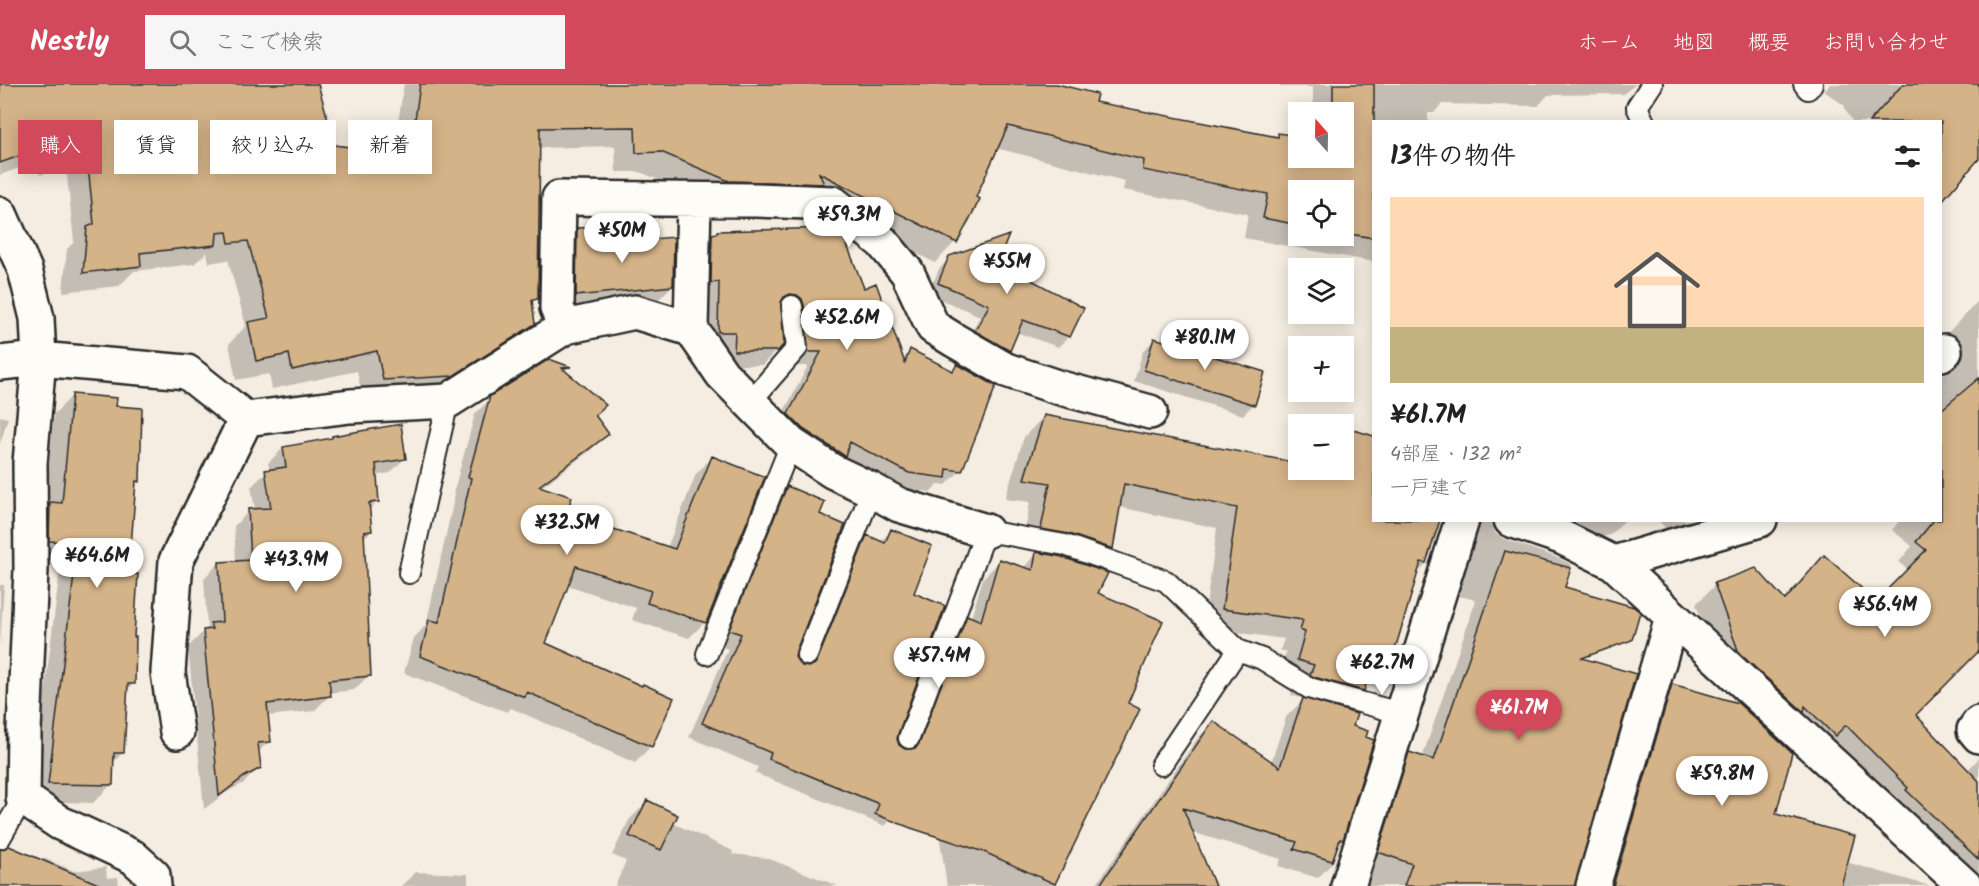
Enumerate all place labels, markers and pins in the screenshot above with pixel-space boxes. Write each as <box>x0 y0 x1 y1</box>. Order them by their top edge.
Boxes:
pin: ¥59.3M <box>800 197 898 248</box>
pin: ¥50M <box>586 213 658 264</box>
pin: ¥55M <box>971 244 1043 295</box>
pin: ¥52.6M <box>798 300 896 351</box>
pin: ¥80.1M <box>1156 320 1254 371</box>
pin: ¥32.5M <box>518 505 616 556</box>
pin: ¥64.6M <box>48 538 146 589</box>
pin: ¥43.9M <box>247 542 345 593</box>
pin: ¥56.4M <box>1836 587 1934 638</box>
pin: ¥57.4M <box>890 638 988 689</box>
pin: ¥62.7M <box>1333 645 1431 696</box>
pin: ¥61.7M <box>1470 690 1568 741</box>
pin: ¥59.8M <box>1673 756 1771 807</box>

